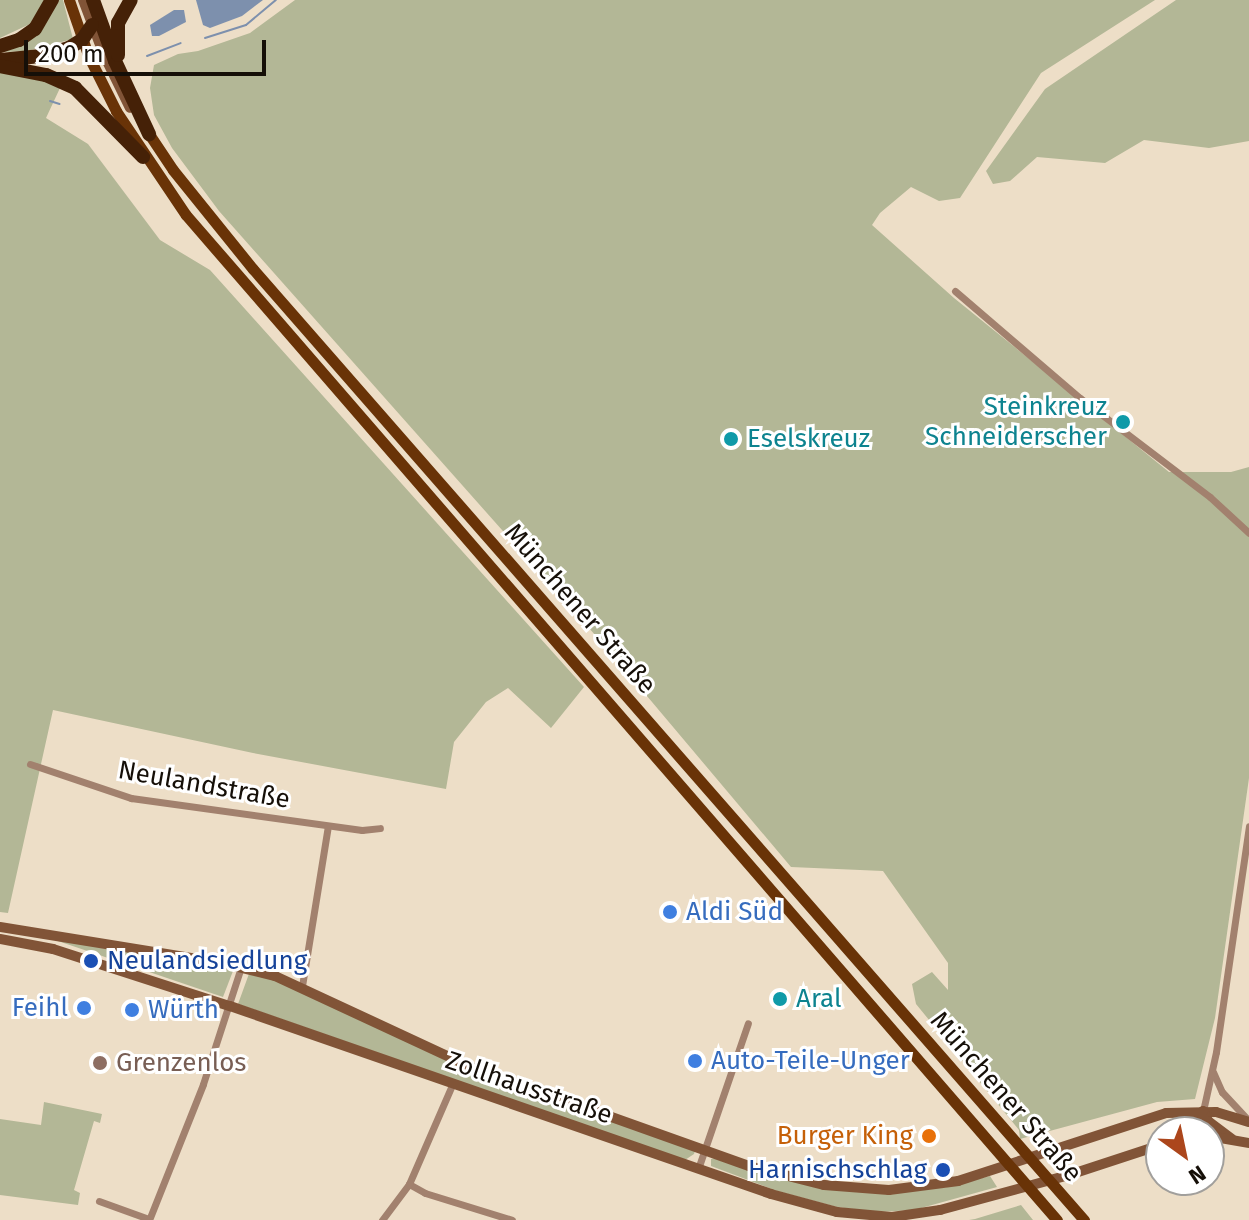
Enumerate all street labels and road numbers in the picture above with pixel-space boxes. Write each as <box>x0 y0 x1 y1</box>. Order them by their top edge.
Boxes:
street label: Münchener Straße <box>498 518 662 700</box>
street label: Neulandstraße <box>116 755 292 815</box>
street label: Münchener Straße <box>924 1006 1088 1188</box>
street label: Zollhausstraße <box>442 1045 616 1131</box>

